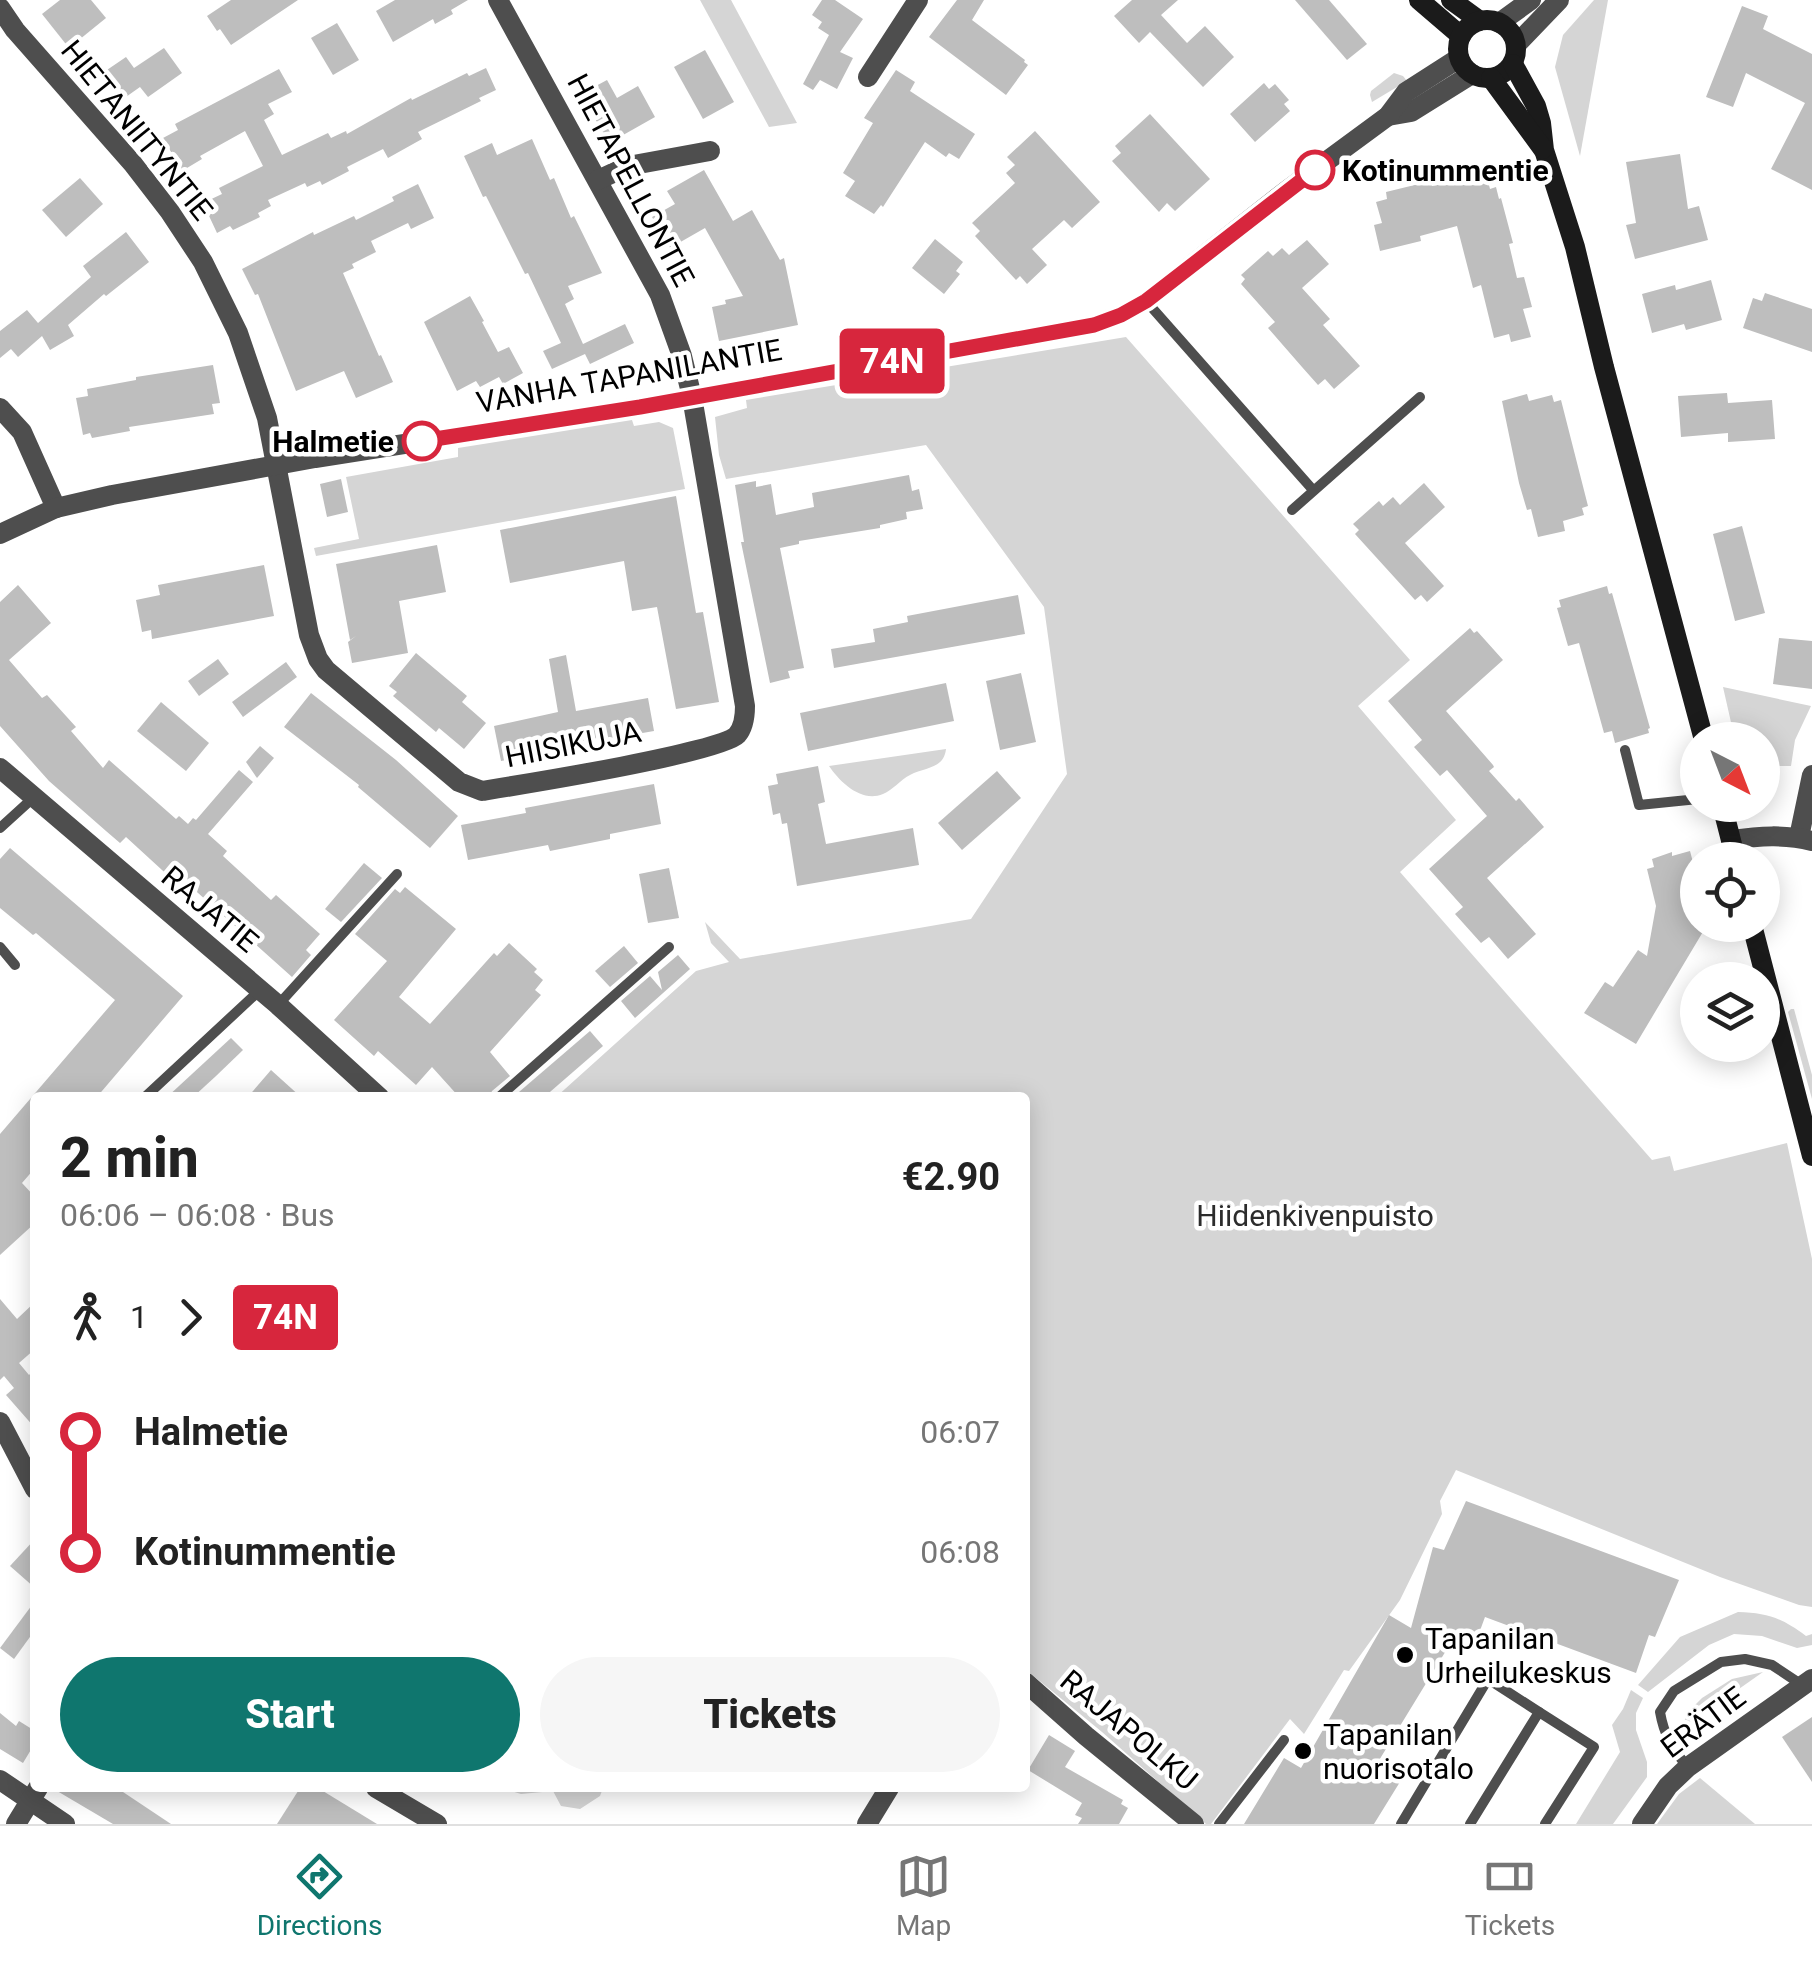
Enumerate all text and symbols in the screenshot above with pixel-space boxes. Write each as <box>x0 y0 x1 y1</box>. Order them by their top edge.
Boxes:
street label: HIETANIITYNTIE <box>54 33 220 227</box>
street label: HIETAPELLONTIE <box>560 68 702 292</box>
marker: Kotinummentie <box>1296 151 1334 189</box>
place label: Kotinummentie <box>1342 153 1549 188</box>
line badge: 74N <box>834 328 950 394</box>
street label: VANHA TAPANILANTIE <box>474 332 784 420</box>
text: 74N <box>860 341 924 382</box>
marker: Halmetie <box>403 422 441 460</box>
place label: Halmetie <box>272 424 394 459</box>
street label: HIISIKUJA <box>502 714 644 774</box>
north arrow <box>1680 722 1780 822</box>
map controls <box>1680 722 1780 1062</box>
button: locate <box>1680 842 1780 942</box>
street label: RAJATIE <box>155 859 265 959</box>
button: layers <box>1680 962 1780 1062</box>
text: 2 min <box>60 1126 199 1190</box>
text: €2.90 <box>902 1155 1000 1199</box>
text: 06:06 – 06:08 · Bus <box>60 1196 335 1234</box>
park label: Hiidenkivenpuisto <box>1196 1198 1434 1233</box>
icon: walk <box>60 1290 115 1345</box>
icon: forward <box>163 1290 218 1345</box>
text: 74N <box>253 1297 318 1338</box>
text: 1 <box>130 1298 148 1336</box>
text: Halmetie <box>134 1410 288 1454</box>
text: 06:07 <box>920 1413 1000 1451</box>
text: Kotinummentie <box>134 1530 396 1574</box>
text: 06:08 <box>920 1533 1000 1571</box>
place label: Tapanilan Urheilukeskus <box>1425 1621 1612 1690</box>
marker: Tapanilan Urheilukeskus <box>1394 1644 1416 1666</box>
button: Start <box>60 1657 520 1772</box>
button: Tickets <box>540 1657 1000 1772</box>
street label: RAJAPOLKU <box>1053 1663 1205 1797</box>
street label: ERÄTIE <box>1654 1679 1752 1765</box>
place label: Tapanilan nuorisotalo <box>1323 1717 1474 1786</box>
marker: Tapanilan nuorisotalo <box>1292 1740 1314 1762</box>
tab: Directions <box>257 1849 382 1942</box>
tab: Map <box>896 1849 951 1942</box>
tab: Tickets <box>1465 1849 1555 1942</box>

